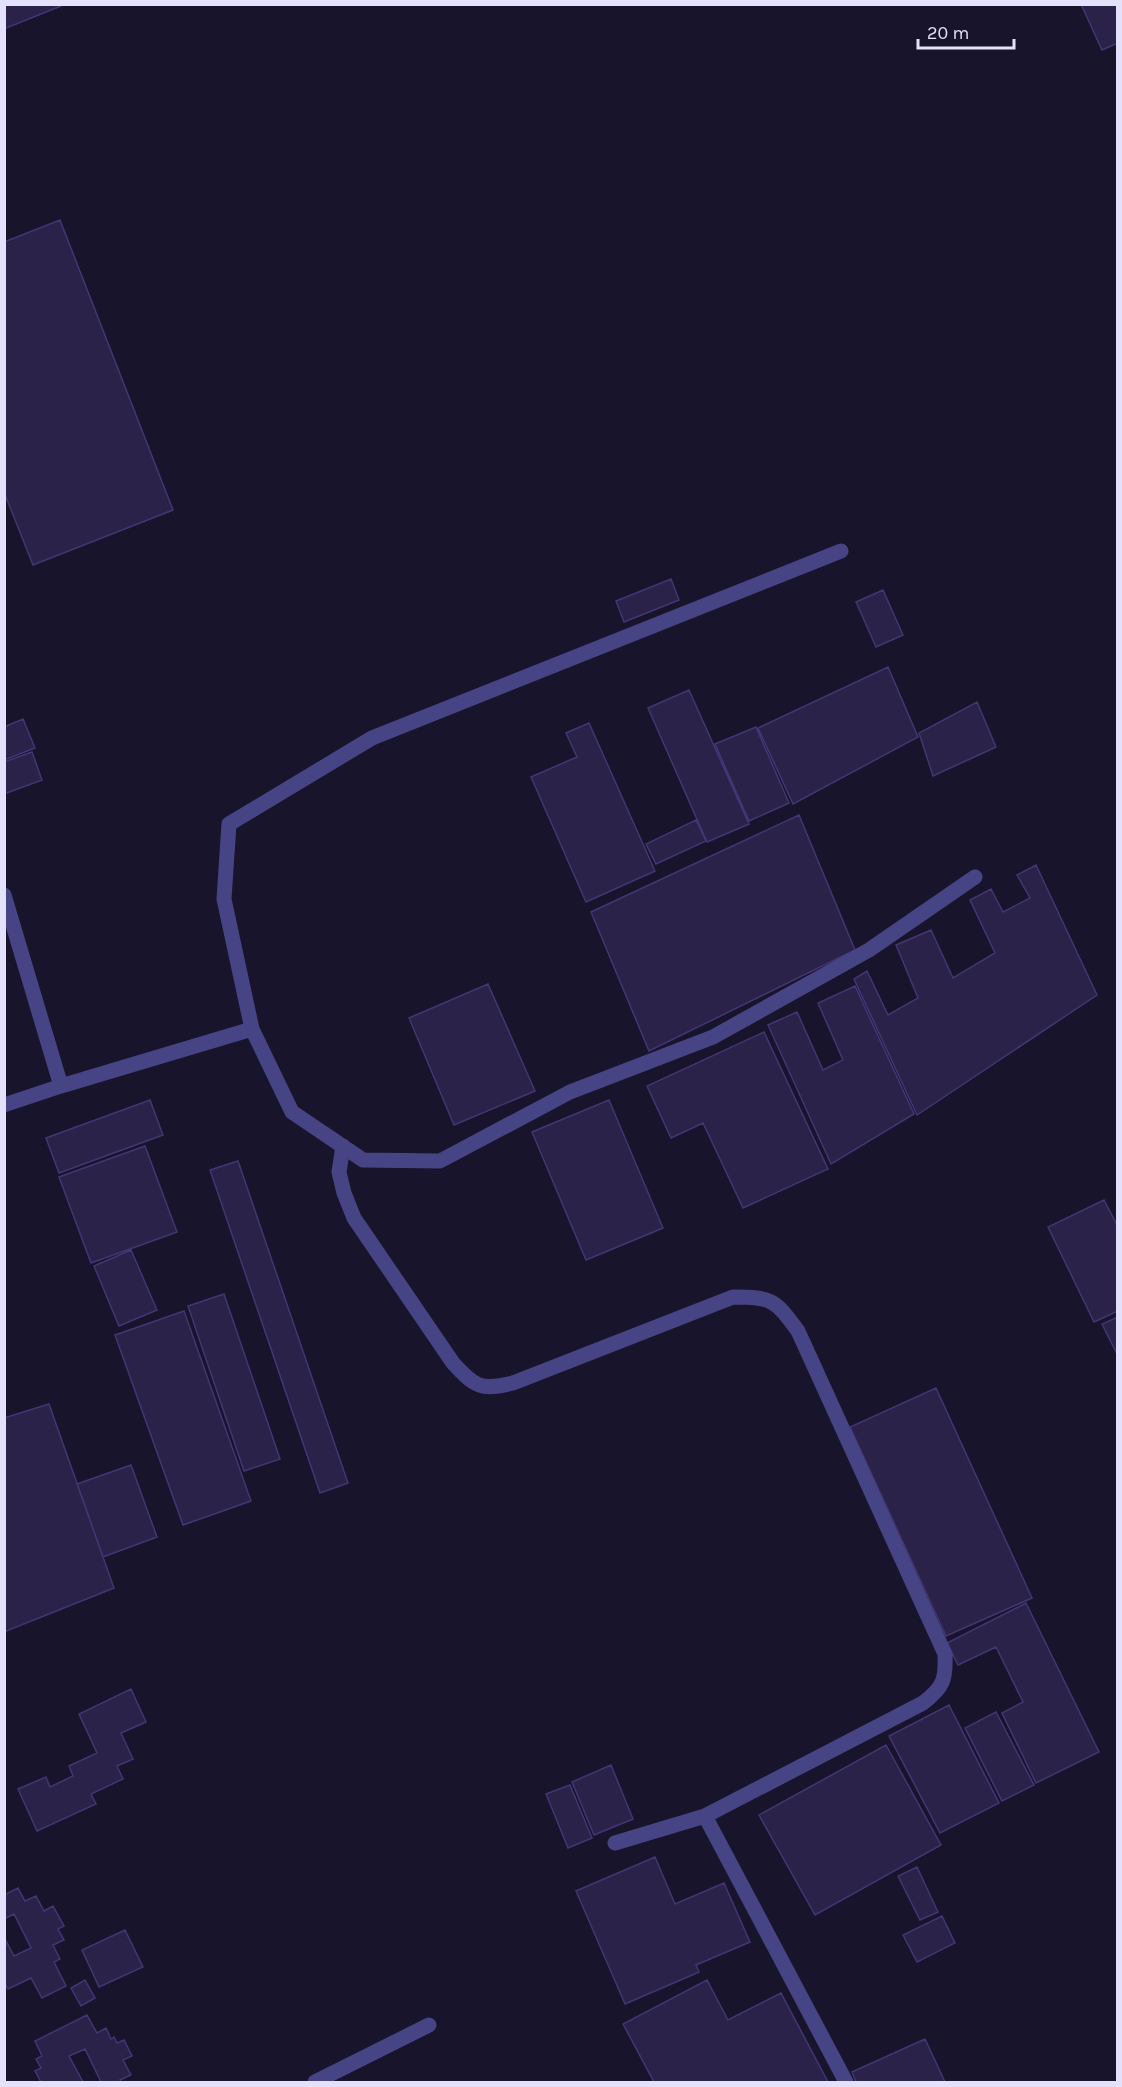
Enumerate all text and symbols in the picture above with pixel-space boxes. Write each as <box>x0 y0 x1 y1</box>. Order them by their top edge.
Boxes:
scale bar <box>918 12 1014 50</box>
text: 20 m <box>927 22 969 44</box>

